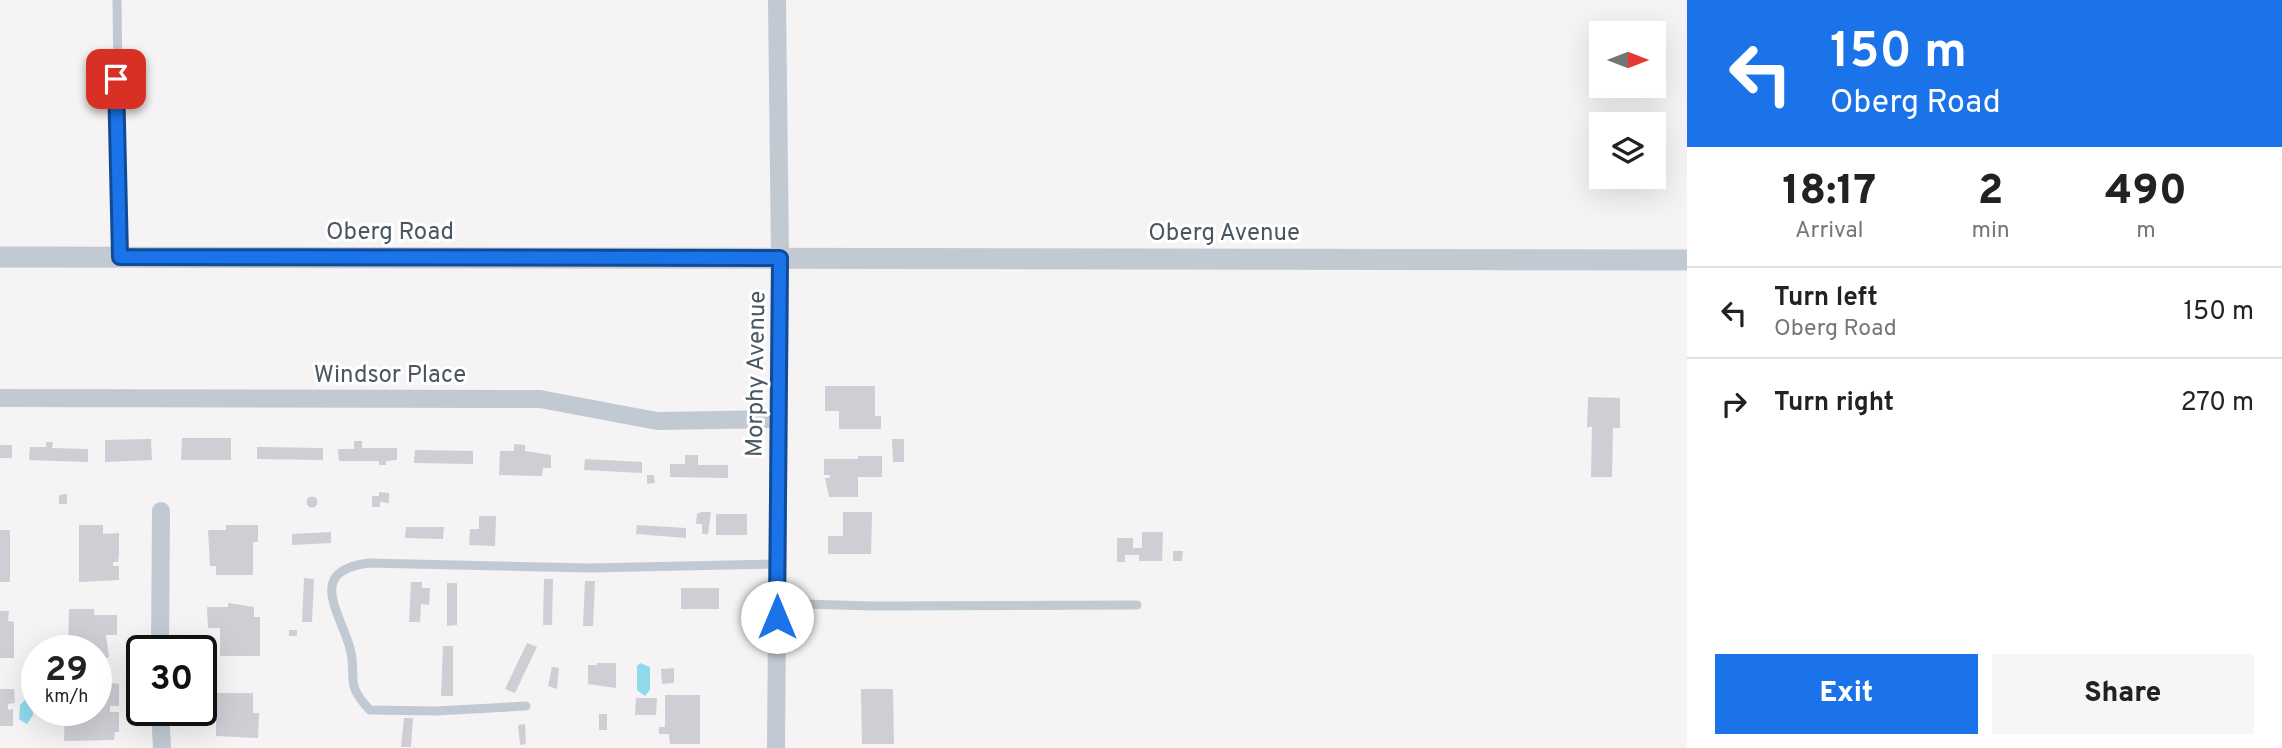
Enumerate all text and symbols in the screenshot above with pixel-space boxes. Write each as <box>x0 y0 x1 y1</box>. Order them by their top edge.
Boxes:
north arrow <box>1589 21 1666 98</box>
map controls <box>1589 21 1666 189</box>
text: 150 m <box>1830 23 1967 85</box>
icon: left <box>1715 28 1806 119</box>
pin <box>86 49 146 109</box>
icon: arrive <box>97 60 135 98</box>
text: Oberg Road <box>1830 84 2001 124</box>
button: layers <box>1589 112 1666 189</box>
text: 18:17 <box>1782 166 1876 219</box>
text: 2 <box>1978 166 2004 219</box>
text: 490 <box>2105 166 2187 219</box>
text: Arrival <box>1795 217 1864 246</box>
text: min <box>1972 217 2010 246</box>
text: m <box>2136 217 2156 246</box>
street label: Oberg Road <box>326 218 454 248</box>
street label: Oberg Avenue <box>1148 219 1300 249</box>
text: Turn left <box>1774 282 1878 315</box>
street label: Morphy Avenue <box>741 291 773 458</box>
icon: left <box>1715 294 1753 332</box>
text: 150 m <box>2183 296 2254 329</box>
text: Oberg Road <box>1774 315 1897 344</box>
street label: Windsor Place <box>314 361 466 391</box>
icon: right <box>1715 385 1753 423</box>
text: Turn right <box>1774 387 1894 420</box>
text: 270 m <box>2181 387 2254 420</box>
position arrow <box>740 580 814 654</box>
speed limit sign: 30 <box>126 635 217 726</box>
text: 29 <box>45 649 88 693</box>
button: Exit <box>1715 654 1978 734</box>
button: Share <box>1992 654 2254 734</box>
text: km/h <box>45 686 88 709</box>

